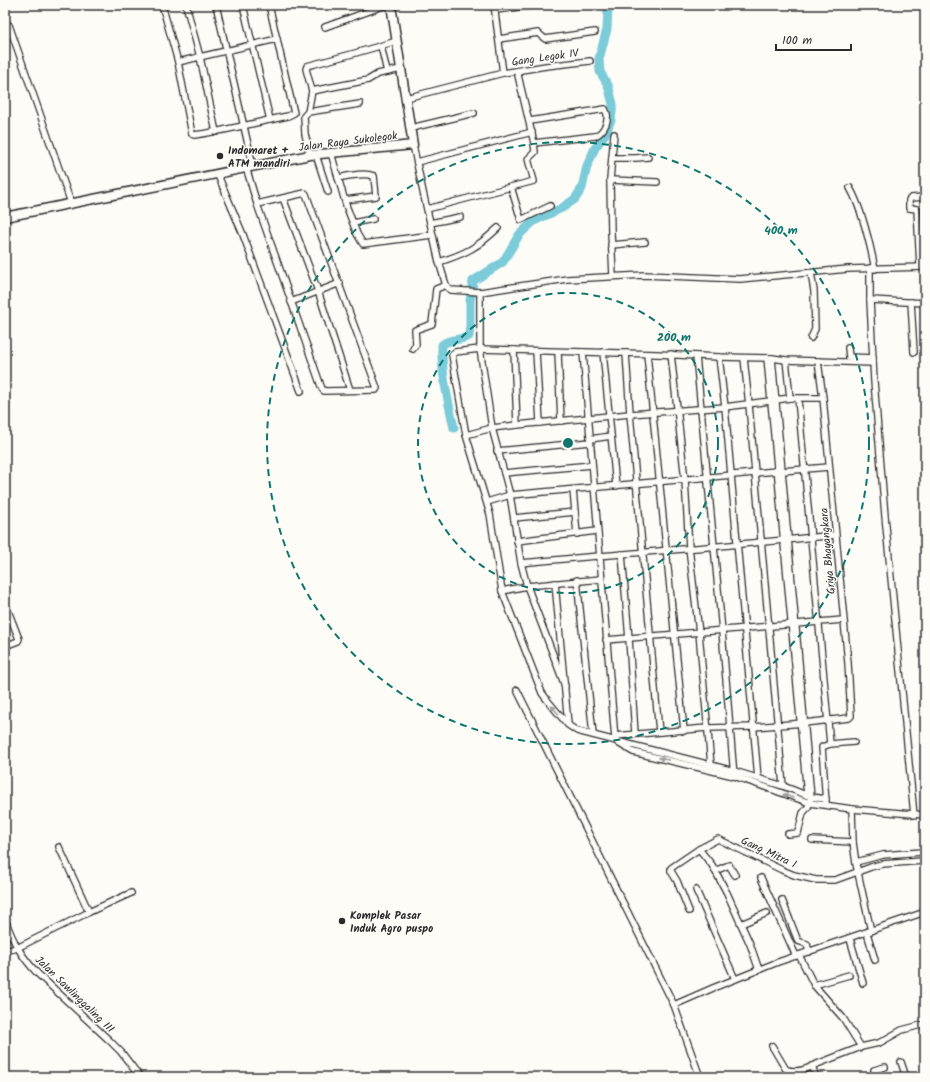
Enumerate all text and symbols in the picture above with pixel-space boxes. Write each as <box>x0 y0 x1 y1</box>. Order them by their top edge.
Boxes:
scale bar <box>776 26 851 52</box>
text: 100 m <box>782 31 813 50</box>
street label: Gang Legok IV <box>511 44 581 72</box>
street label: Jalan Raya Sukolegok <box>298 127 399 157</box>
place label: Indomaret + ATM mandiri <box>228 142 291 173</box>
marker: Indomaret + ATM mandiri <box>215 151 225 161</box>
text: 400 m <box>764 221 798 240</box>
text: 200 m <box>657 328 691 347</box>
centre of rings <box>561 436 575 450</box>
street label: Griya Bhayangkara <box>815 507 841 595</box>
one-way arrow <box>551 705 560 715</box>
one-way arrow <box>658 756 670 762</box>
one-way arrow <box>782 792 794 798</box>
street label: Gang Mitra I <box>738 832 799 874</box>
place label: Komplek Pasar Induk Agro puspo <box>350 907 433 938</box>
marker: Komplek Pasar Induk Agro puspo <box>337 916 347 926</box>
street label: Jalan Sawlinggaling III <box>30 952 118 1038</box>

